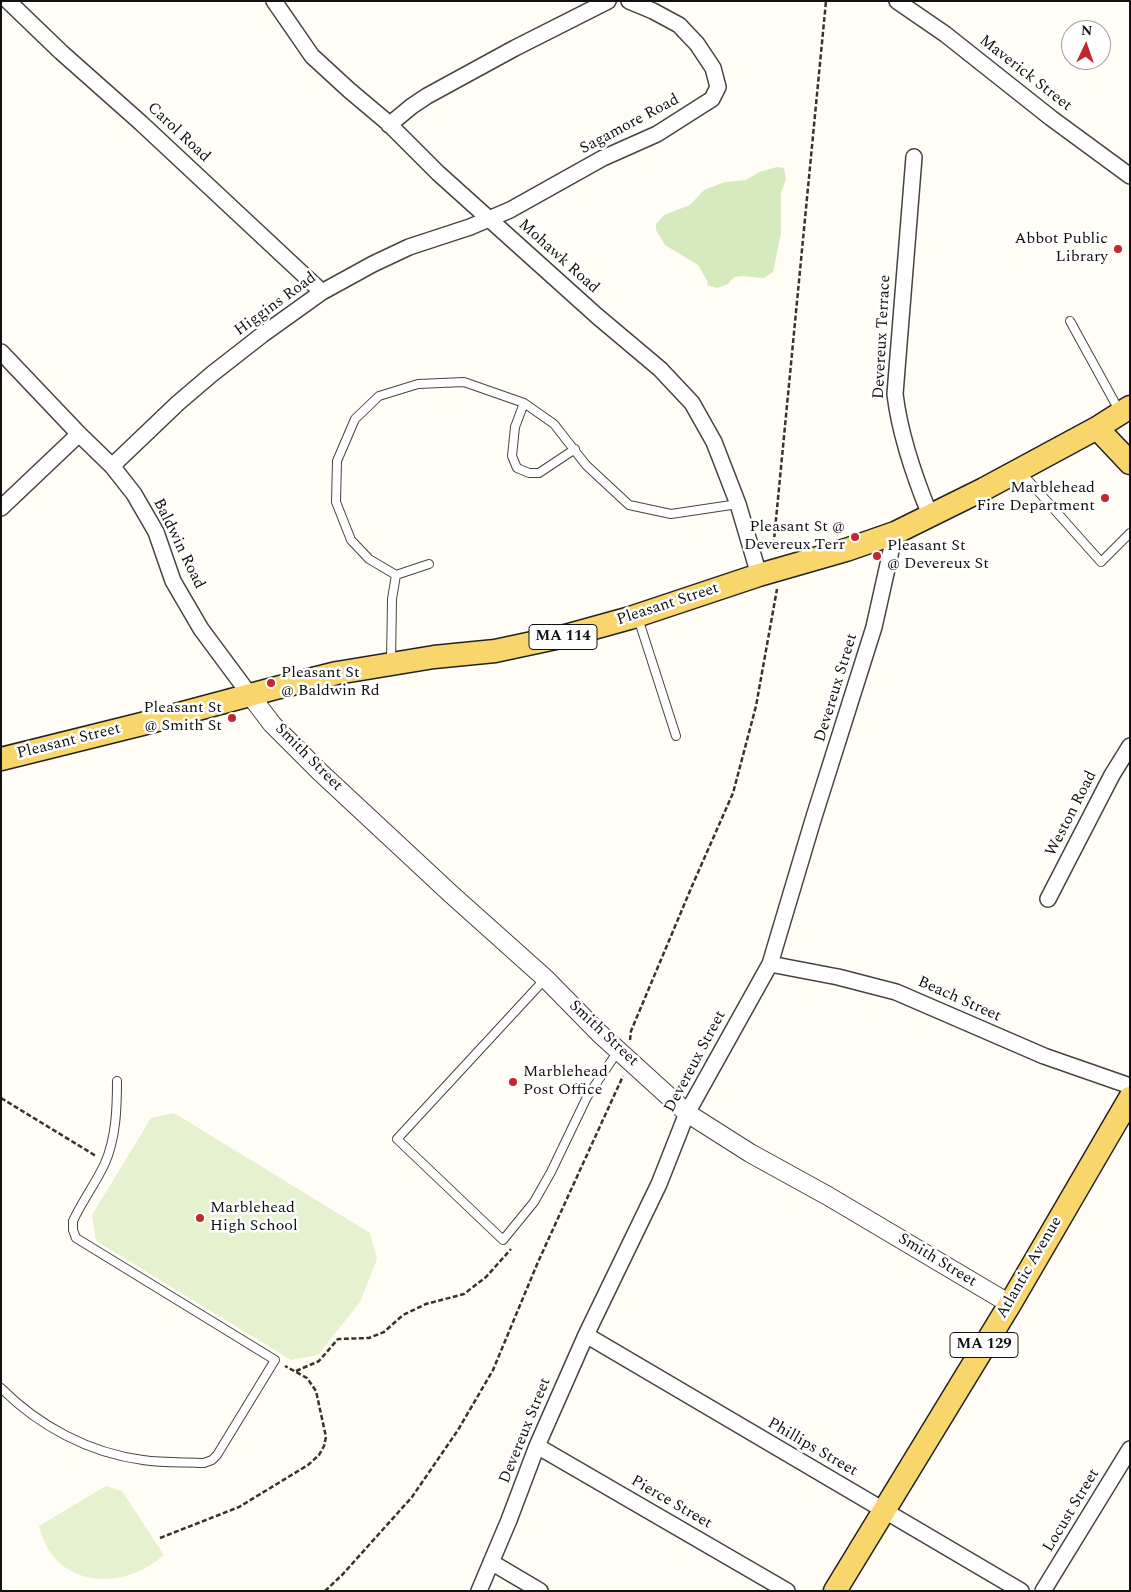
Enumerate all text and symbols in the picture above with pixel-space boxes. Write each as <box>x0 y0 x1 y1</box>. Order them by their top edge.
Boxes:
north arrow <box>1061 20 1111 70</box>
text: N <box>1080 20 1093 41</box>
street label: Maverick Street <box>975 32 1075 116</box>
street label: Sagamore Road <box>577 91 683 159</box>
street label: Carol Road <box>142 99 214 167</box>
street label: Mohawk Road <box>514 216 602 298</box>
place label: Abbot Public Library <box>1015 230 1108 268</box>
marker: Abbot Public Library <box>1112 243 1124 255</box>
street label: Higgins Road <box>231 269 321 341</box>
street label: Devereux Terrace <box>870 274 896 400</box>
place label: Marblehead Fire Department <box>976 479 1095 517</box>
marker: Marblehead Fire Department <box>1099 492 1111 504</box>
street label: Baldwin Road <box>148 496 208 592</box>
place label: Pleasant St @ Devereux Terr <box>744 518 845 556</box>
marker: Pleasant St @ Devereux Terr <box>849 531 861 543</box>
place label: Pleasant St @ Devereux St <box>887 537 989 575</box>
marker: Pleasant St @ Devereux St <box>871 550 883 562</box>
street label: Pleasant Street <box>615 579 721 631</box>
road number: MA 114 <box>529 624 597 650</box>
street label: Devereux Street <box>811 631 863 745</box>
place label: Pleasant St @ Baldwin Rd <box>281 664 380 702</box>
marker: Pleasant St @ Baldwin Rd <box>265 677 277 689</box>
place label: Pleasant St @ Smith St <box>143 699 222 737</box>
marker: Pleasant St @ Smith St <box>226 712 238 724</box>
street label: Pleasant Street <box>15 720 123 764</box>
street label: Smith Street <box>270 720 346 796</box>
street label: Weston Road <box>1042 768 1102 860</box>
street label: Beach Street <box>914 973 1004 1027</box>
street label: Smith Street <box>564 997 642 1071</box>
street label: Devereux Street <box>661 1008 731 1116</box>
place label: Marblehead Post Office <box>523 1063 608 1101</box>
marker: Marblehead Post Office <box>507 1076 519 1088</box>
place label: Marblehead High School <box>210 1199 298 1237</box>
marker: Marblehead High School <box>194 1212 206 1224</box>
street label: Atlantic Avenue <box>993 1214 1067 1322</box>
street label: Smith Street <box>894 1230 980 1292</box>
road number: MA 129 <box>950 1332 1018 1358</box>
street label: Devereux Street <box>496 1375 556 1487</box>
street label: Phillips Street <box>764 1414 860 1482</box>
street label: Locust Street <box>1040 1466 1104 1556</box>
street label: Pierce Street <box>627 1472 715 1534</box>

